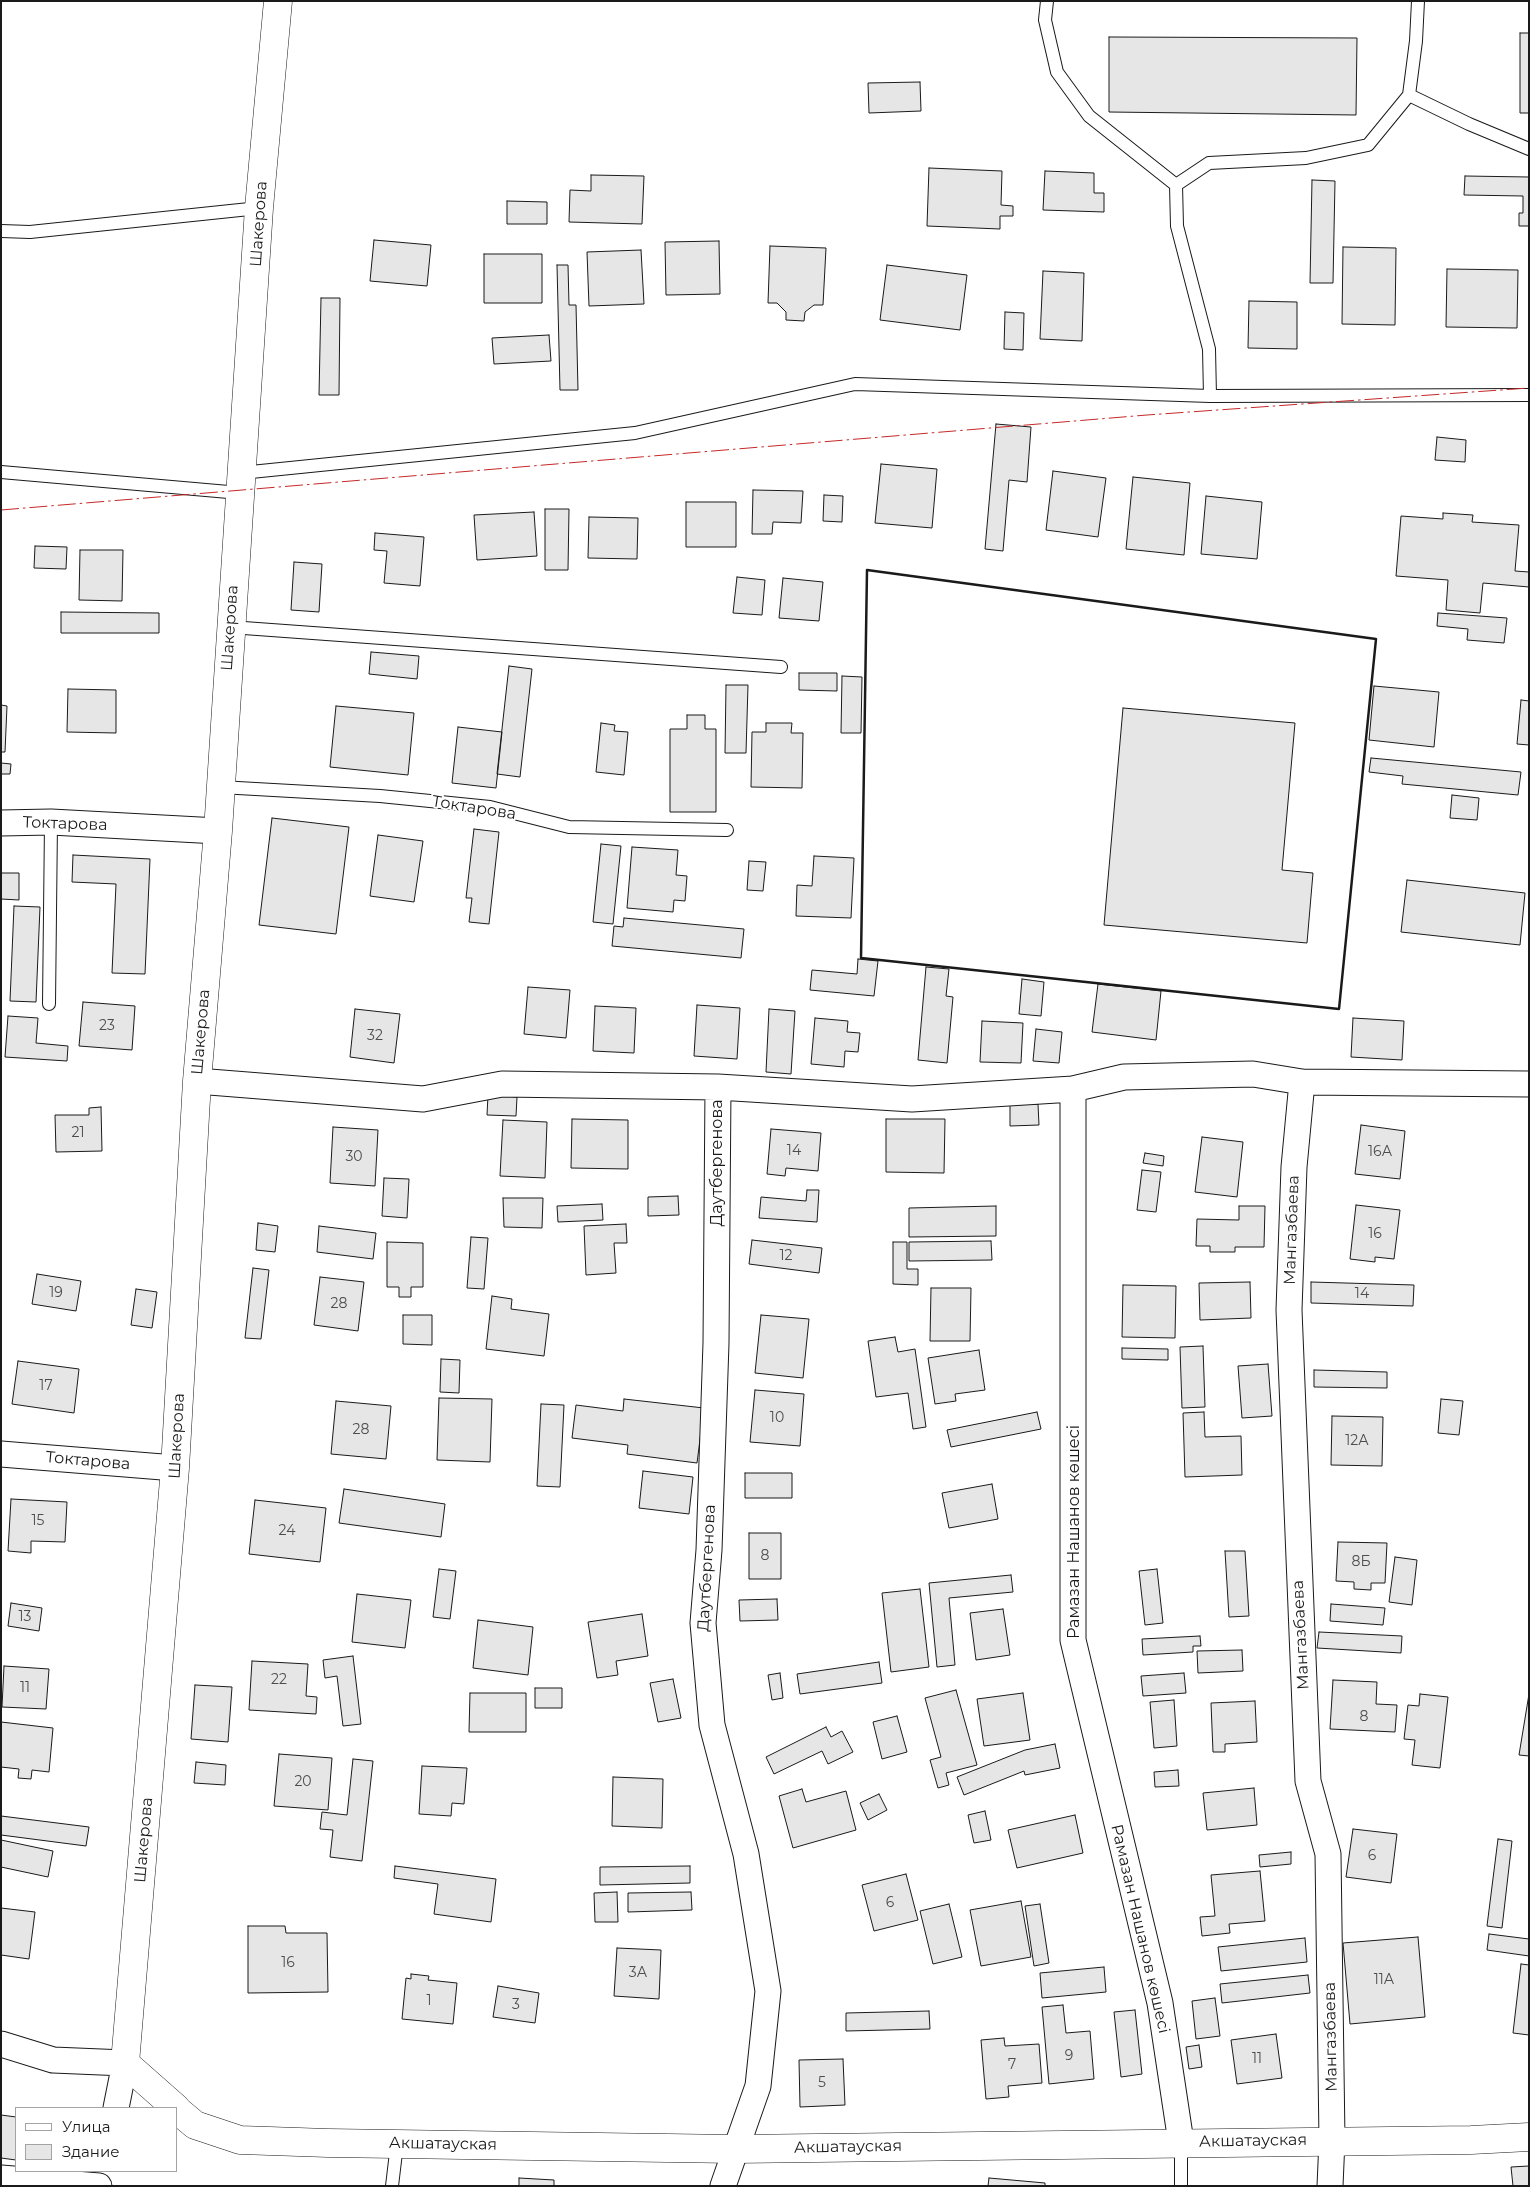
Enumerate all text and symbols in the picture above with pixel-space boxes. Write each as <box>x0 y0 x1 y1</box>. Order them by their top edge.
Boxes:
street label: Шакерова <box>246 180 272 268</box>
street label: Шакерова <box>217 584 243 672</box>
street label: Токтарова <box>431 792 517 824</box>
street label: Токтарова <box>22 813 108 835</box>
street label: Шакерова <box>188 988 214 1076</box>
house number: 23 <box>99 1018 115 1034</box>
house number: 32 <box>367 1028 383 1044</box>
street label: Даутбергенова <box>707 1099 727 1227</box>
house number: 21 <box>71 1125 85 1141</box>
house number: 14 <box>787 1143 801 1159</box>
house number: 16А <box>1368 1144 1392 1160</box>
house number: 30 <box>345 1149 363 1165</box>
street label: Мангазбаева <box>1280 1175 1304 1285</box>
house number: 16 <box>1368 1226 1382 1242</box>
house number: 12 <box>779 1248 793 1264</box>
house number: 19 <box>49 1285 63 1301</box>
house number: 14 <box>1355 1286 1369 1302</box>
house number: 28 <box>331 1296 347 1312</box>
house number: 17 <box>39 1378 53 1394</box>
street label: Шакерова <box>165 1393 189 1479</box>
house number: 10 <box>770 1410 784 1426</box>
house number: 28 <box>353 1422 369 1438</box>
street label: Рамазан Нашанов көшесі <box>1064 1425 1084 1639</box>
house number: 12А <box>1345 1433 1369 1449</box>
street label: Токтарова <box>45 1448 131 1474</box>
street label: Даутбергенова <box>694 1504 720 1632</box>
house number: 15 <box>32 1513 44 1529</box>
house number: 24 <box>279 1523 295 1539</box>
house number: 8 <box>761 1548 769 1564</box>
house number: 8Б <box>1351 1554 1371 1570</box>
street label: Мангазбаева <box>1289 1580 1313 1690</box>
house number: 13 <box>19 1609 31 1625</box>
house number: 22 <box>271 1672 287 1688</box>
house number: 11 <box>20 1680 30 1696</box>
house number: 8 <box>1360 1709 1368 1725</box>
house number: 20 <box>294 1774 312 1790</box>
street label: Шакерова <box>131 1796 157 1884</box>
street label: Рамазан Нашанов көшесі <box>1107 1823 1173 2035</box>
house number: 6 <box>1368 1848 1376 1864</box>
house number: 6 <box>886 1895 894 1911</box>
house number: 16 <box>281 1955 295 1971</box>
house number: 3А <box>629 1965 647 1981</box>
house number: 11А <box>1374 1972 1394 1988</box>
street label: Мангазбаева <box>1320 1982 1342 2092</box>
house number: 1 <box>426 1993 432 2009</box>
house number: 3 <box>512 1997 520 2013</box>
house number: 9 <box>1065 2048 1073 2064</box>
house number: 11 <box>1252 2051 1262 2067</box>
house number: 7 <box>1008 2057 1016 2073</box>
house number: 5 <box>818 2075 826 2091</box>
legend <box>15 2107 178 2172</box>
text: Улица <box>62 2117 110 2136</box>
street label: Акшатауская <box>1199 2130 1307 2152</box>
street label: Акшатауская <box>389 2133 497 2155</box>
street label: Акшатауская <box>794 2136 902 2158</box>
text: Здание <box>62 2142 120 2161</box>

